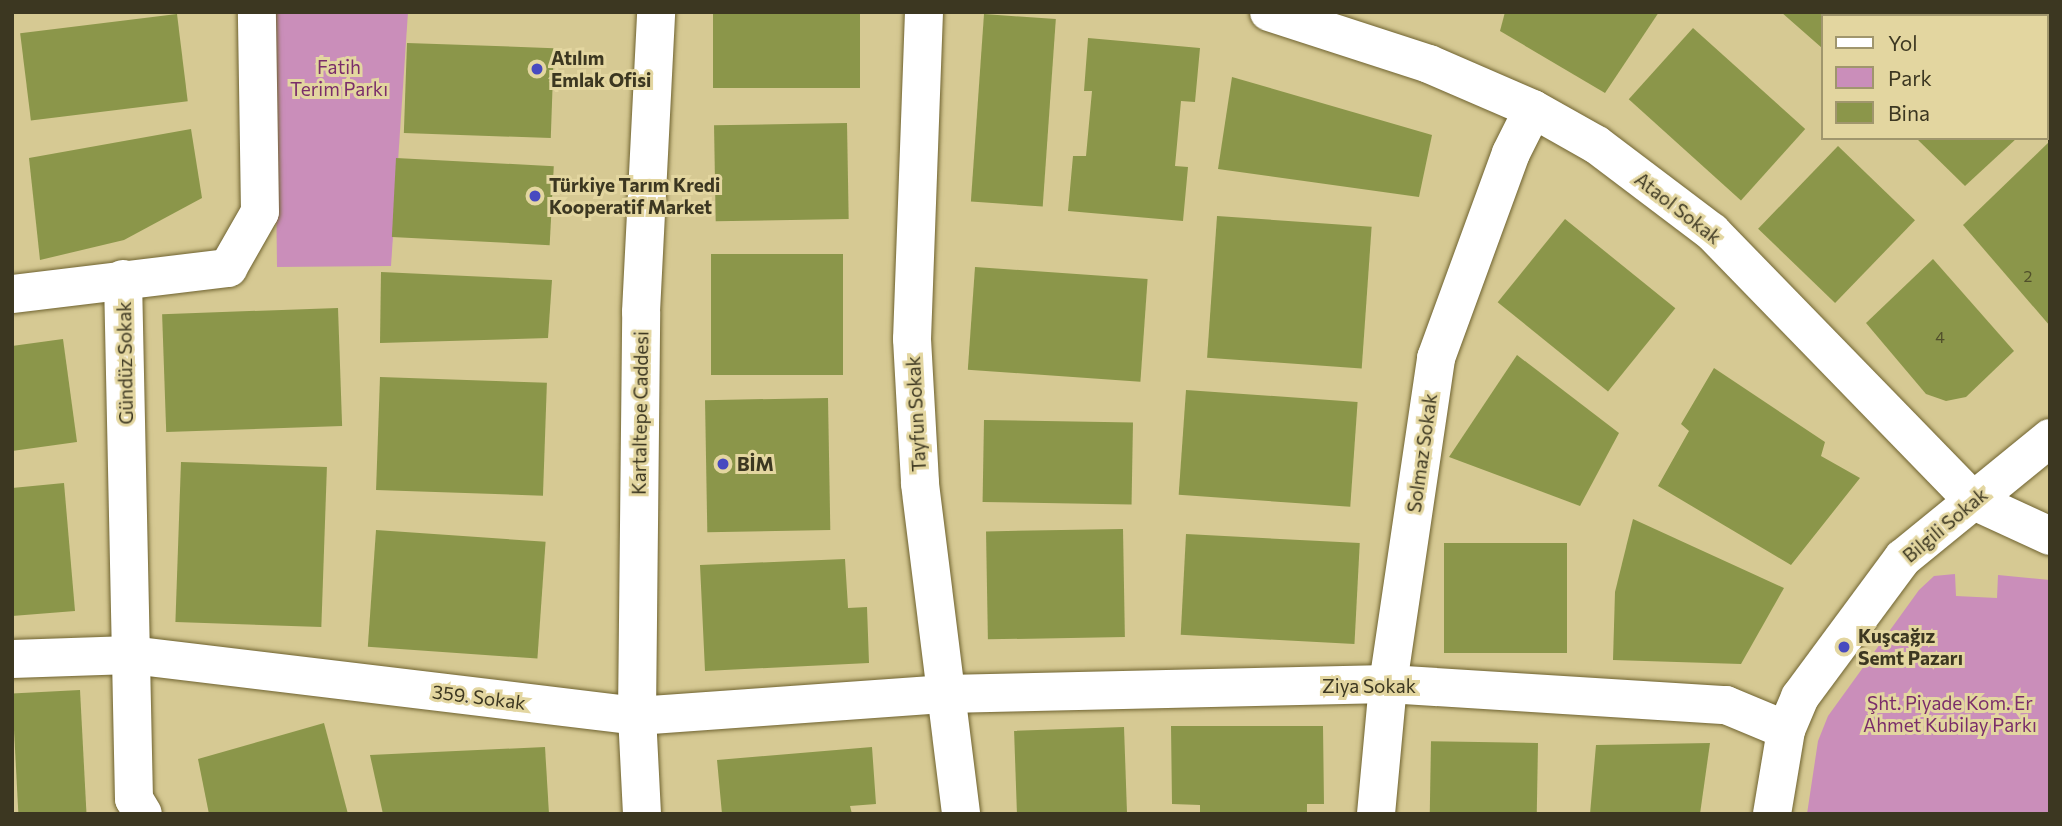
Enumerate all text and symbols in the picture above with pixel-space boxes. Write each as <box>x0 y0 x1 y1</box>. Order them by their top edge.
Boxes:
legend <box>1820 14 2048 140</box>
text: Yol <box>1888 30 1918 55</box>
place label: Atılım Emlak Ofisi <box>551 47 651 91</box>
park label: Fatih Terim Parkı <box>290 56 388 100</box>
marker: Atılım Emlak Ofisi <box>529 61 545 77</box>
text: Park <box>1888 65 1932 90</box>
text: Bina <box>1888 100 1930 125</box>
street label: Ataol Sokak <box>1630 167 1726 249</box>
place label: Türkiye Tarım Kredi Kooperatif Market <box>549 174 720 218</box>
marker: Türkiye Tarım Kredi Kooperatif Market <box>527 188 543 204</box>
house number: 2 <box>2024 266 2032 286</box>
street label: Gündüz Sokak <box>113 301 137 425</box>
house number: 4 <box>1935 327 1945 347</box>
street label: Kartaltepe Caddesi <box>627 331 653 495</box>
street label: Tayfun Sokak <box>902 356 930 472</box>
street label: Solmaz Sokak <box>1402 392 1442 514</box>
place label: BİM <box>737 453 774 475</box>
marker: BİM <box>715 456 731 472</box>
street label: Bilgili Sokak <box>1898 483 1992 567</box>
place label: Kuşcağız Semt Pazarı <box>1858 625 1963 669</box>
marker: Kuşcağız Semt Pazarı <box>1836 639 1852 655</box>
street label: Ziya Sokak <box>1322 675 1416 697</box>
street label: 359. Sokak <box>431 680 527 714</box>
park label: Şht. Piyade Kom. Er Ahmet Kubilay Parkı <box>1863 692 2037 736</box>

